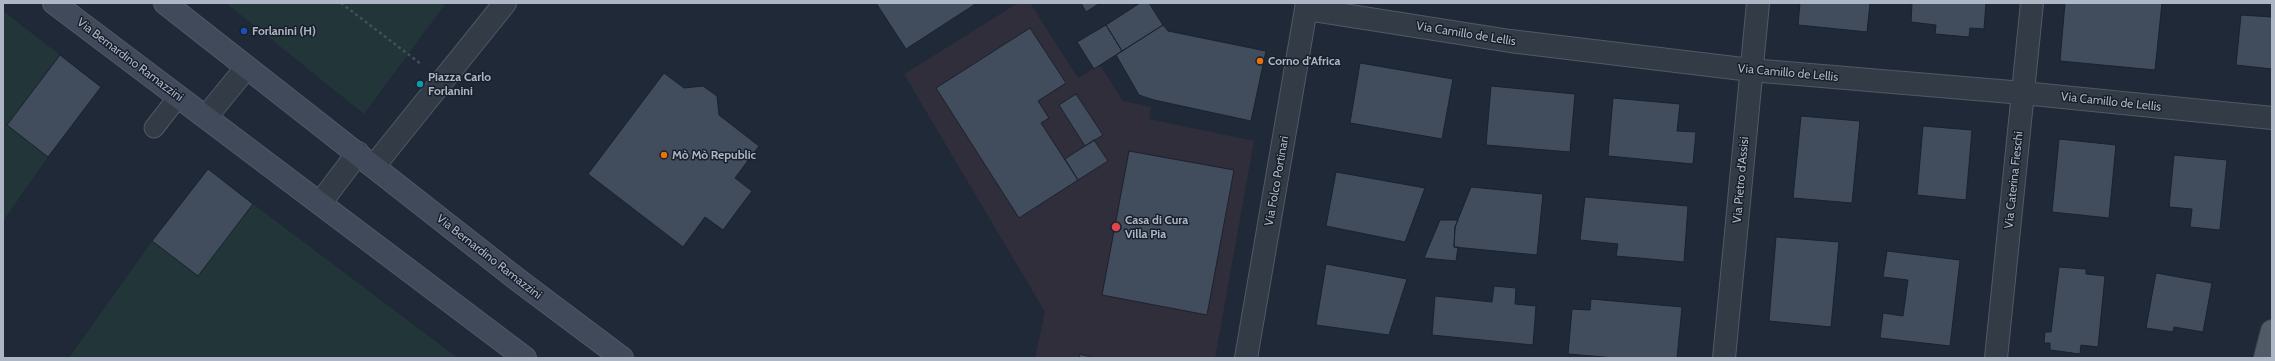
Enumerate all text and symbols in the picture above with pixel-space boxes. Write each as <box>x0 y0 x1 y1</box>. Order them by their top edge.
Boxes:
street label: Via Bernardino Ramazzini <box>74 15 186 105</box>
street label: Via Camillo de Lellis <box>1415 19 1517 49</box>
place label: Forlanini (H) <box>252 24 316 38</box>
marker: Forlanini (H) <box>239 26 249 36</box>
place label: Corno d'Africa <box>1268 54 1340 68</box>
marker: Corno d'Africa <box>1255 56 1265 66</box>
street label: Via Camillo de Lellis <box>1737 61 1839 85</box>
place label: Piazza Carlo Forlanini <box>428 70 491 98</box>
marker: Piazza Carlo Forlanini <box>415 79 425 89</box>
street label: Via Camillo de Lellis <box>2060 90 2162 114</box>
street label: Via Caterina Fieschi <box>2002 131 2026 229</box>
street label: Via Folco Portinari <box>1262 135 1292 227</box>
street label: Via Pietro d'Assisi <box>1730 136 1752 224</box>
place label: Mò Mò Republic <box>672 148 756 162</box>
marker: Mò Mò Republic <box>659 150 669 160</box>
street label: Via Bernardino Ramazzini <box>434 211 544 303</box>
place label: Casa di Cura Villa Pia <box>1125 213 1188 241</box>
marker: Casa di Cura Villa Pia <box>1110 221 1122 233</box>

